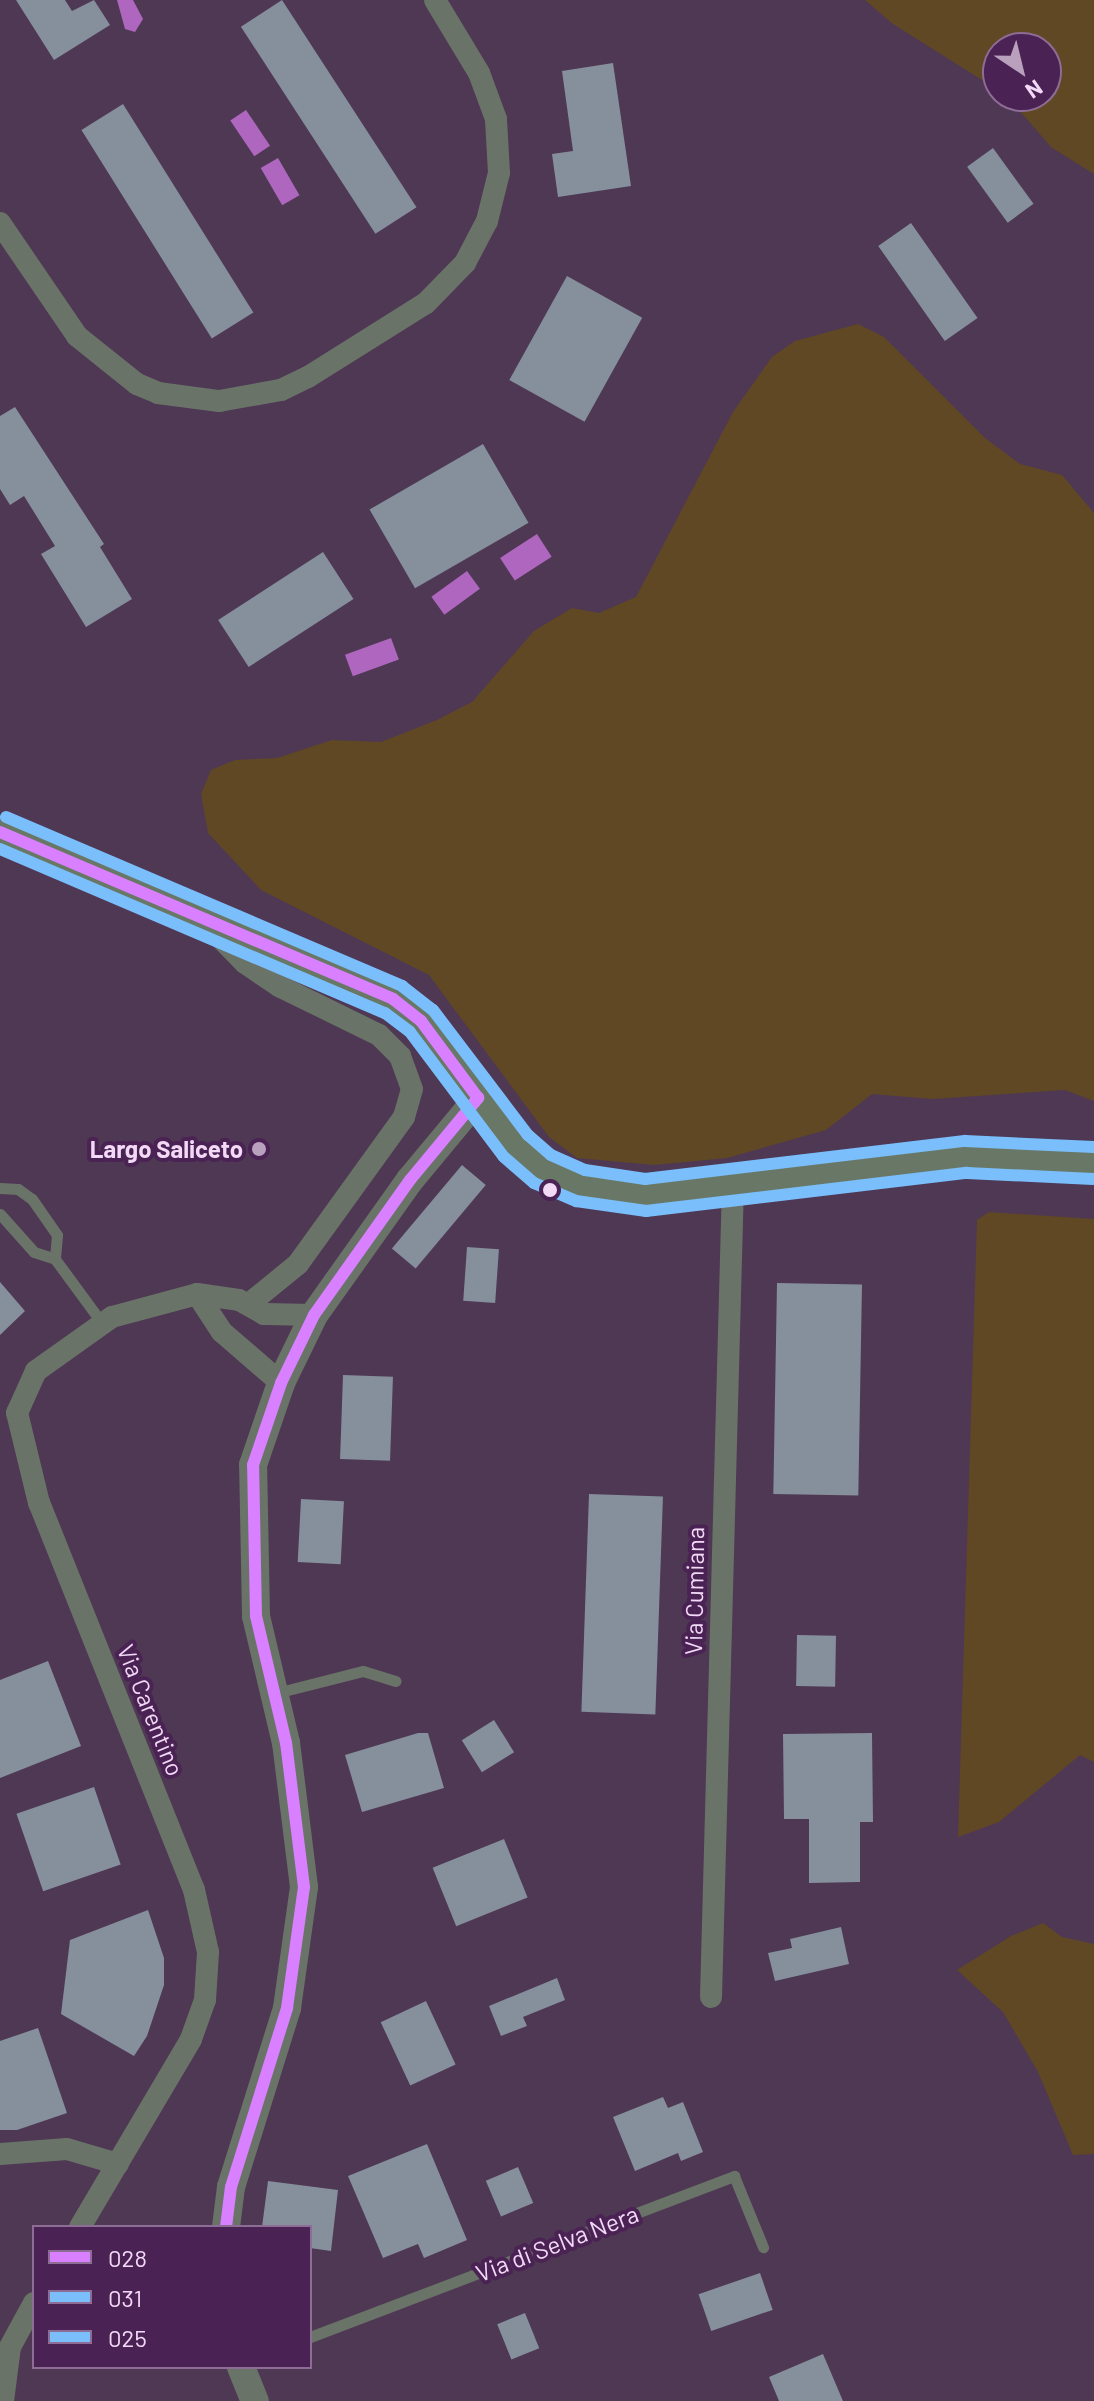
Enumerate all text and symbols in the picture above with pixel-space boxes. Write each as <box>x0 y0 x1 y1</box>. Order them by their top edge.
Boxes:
north arrow <box>982 32 1062 112</box>
text: N <box>1021 75 1048 105</box>
place label: Largo Saliceto <box>90 1135 243 1163</box>
marker: Largo Saliceto <box>250 1140 268 1158</box>
unlabelled marker <box>542 1182 558 1198</box>
street label: Via Cumiana <box>678 1527 710 1655</box>
street label: Via Carentino <box>112 1640 190 1780</box>
street label: Via di Selva Nera <box>472 2199 642 2287</box>
legend <box>32 2225 312 2369</box>
text: 028 <box>108 2243 147 2272</box>
text: 031 <box>108 2283 142 2312</box>
text: 025 <box>108 2323 147 2352</box>

